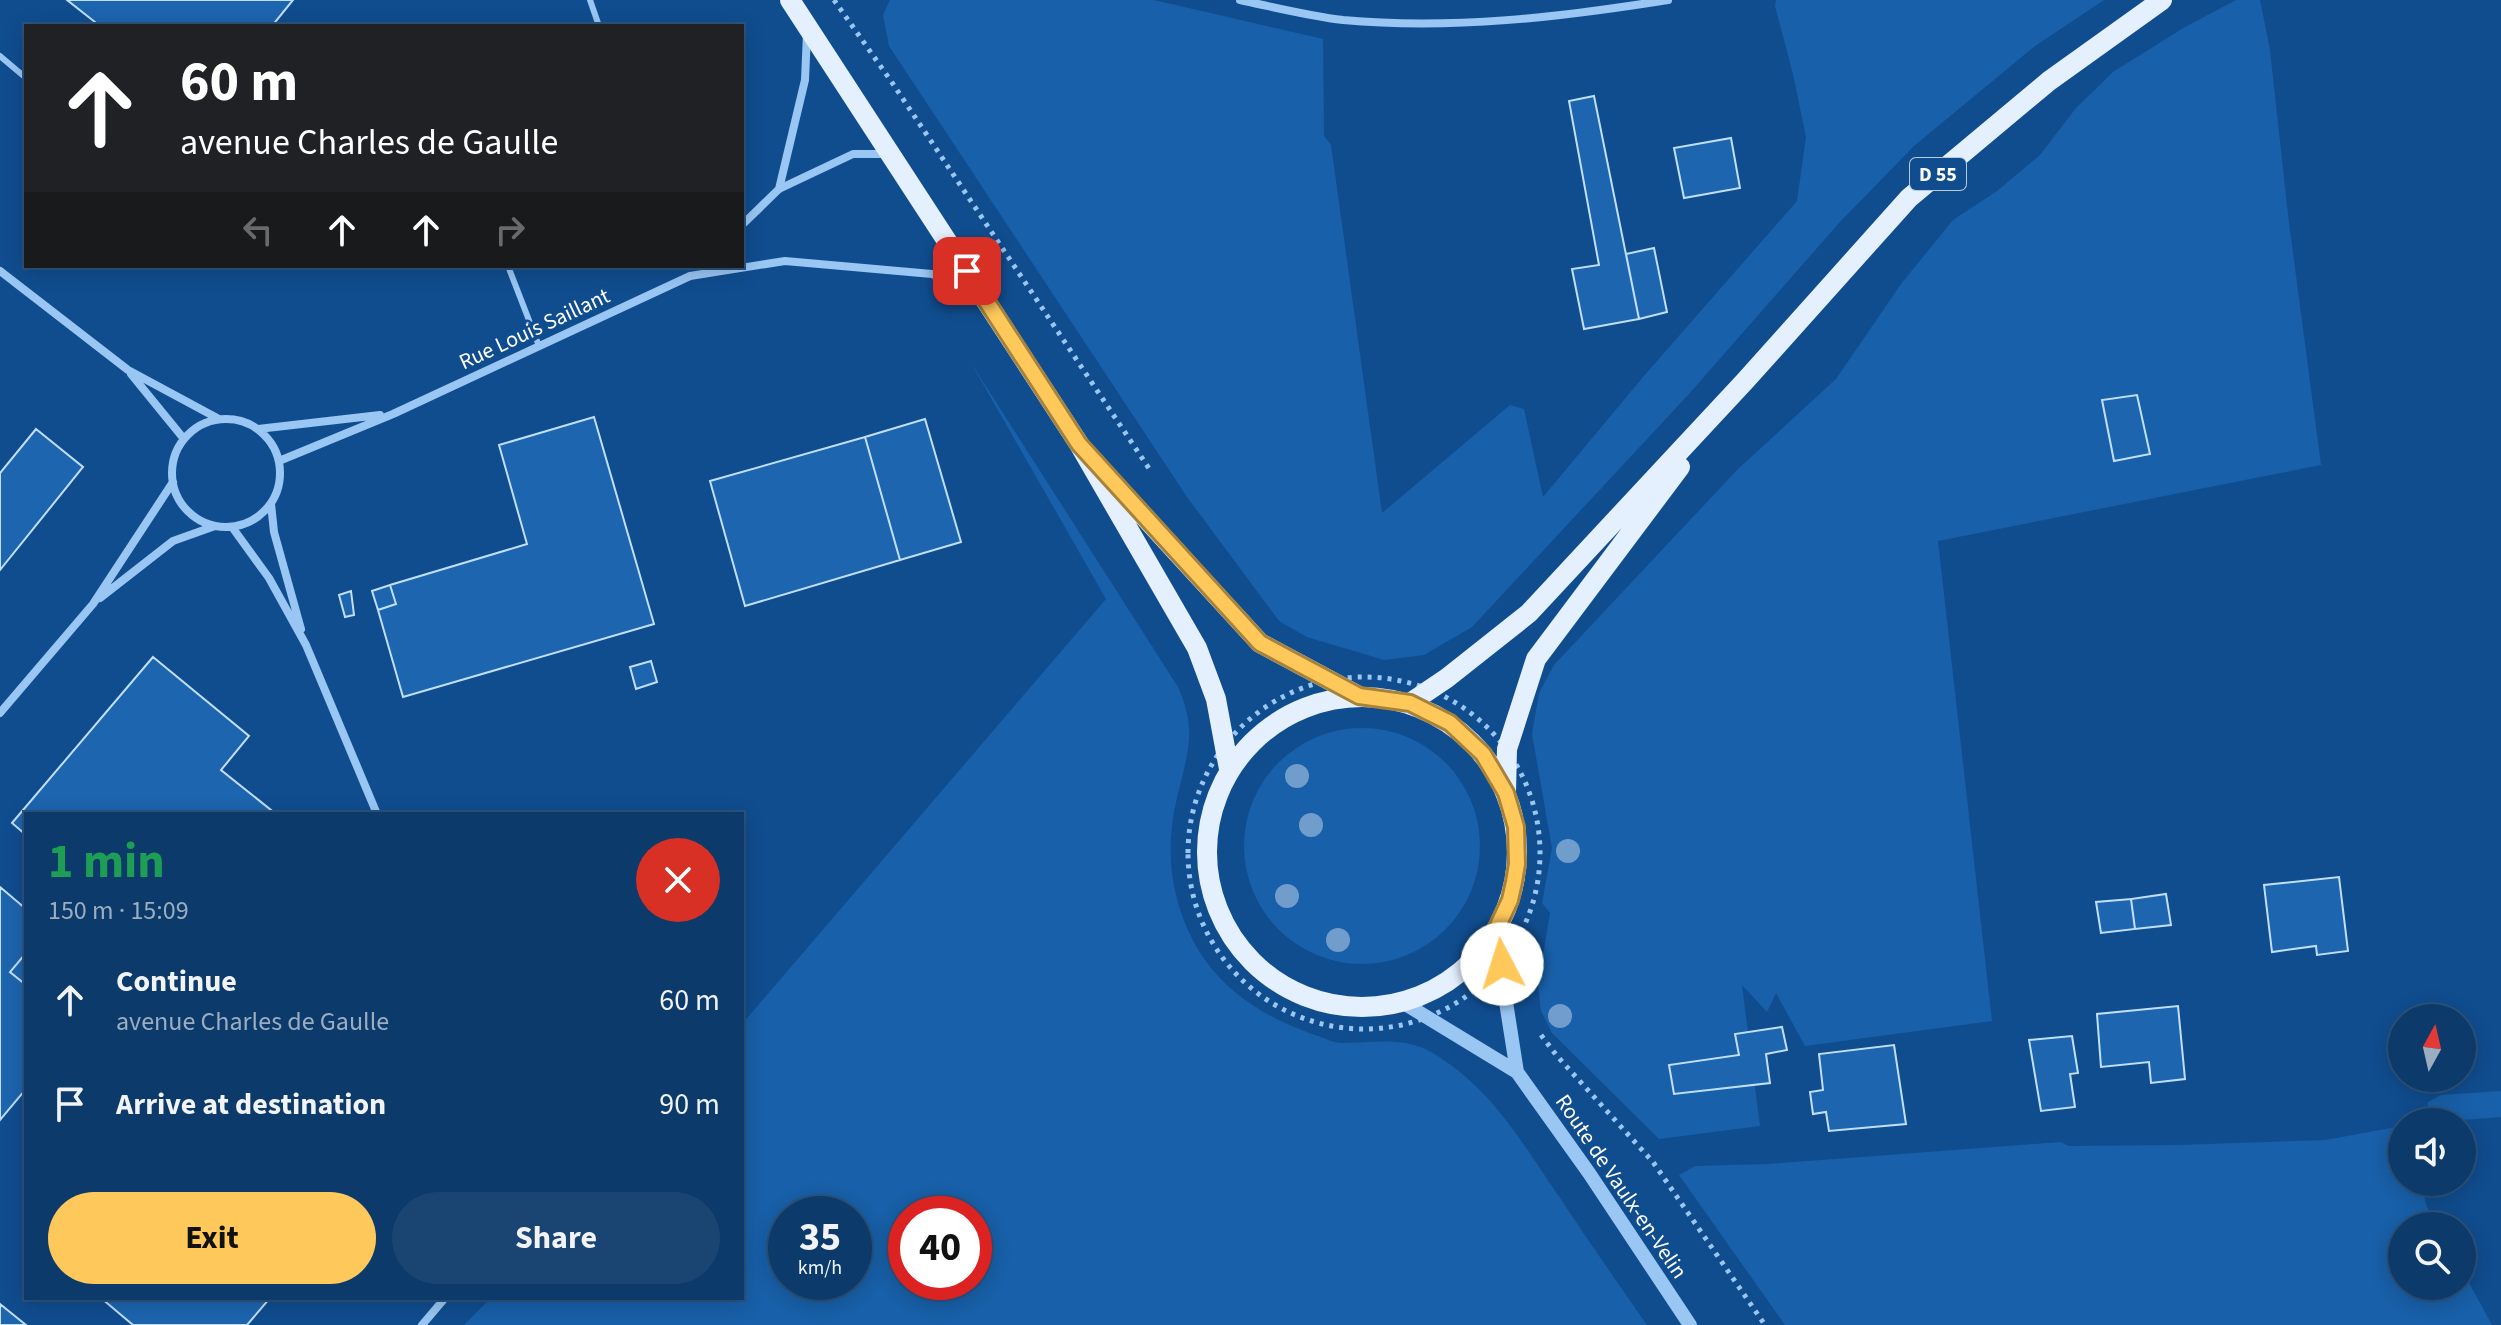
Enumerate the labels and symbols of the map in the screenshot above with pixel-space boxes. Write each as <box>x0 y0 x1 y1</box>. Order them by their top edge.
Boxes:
road number: D 55 <box>1910 158 1966 190</box>
pin <box>933 237 1001 305</box>
street label: Rue Louis Saillant <box>454 280 616 378</box>
position arrow <box>1460 922 1544 1006</box>
north arrow <box>2388 1004 2476 1092</box>
street label: Route de Vaulx-en-Velin <box>1547 1088 1695 1285</box>
speed limit sign: 40 <box>888 1196 992 1300</box>

